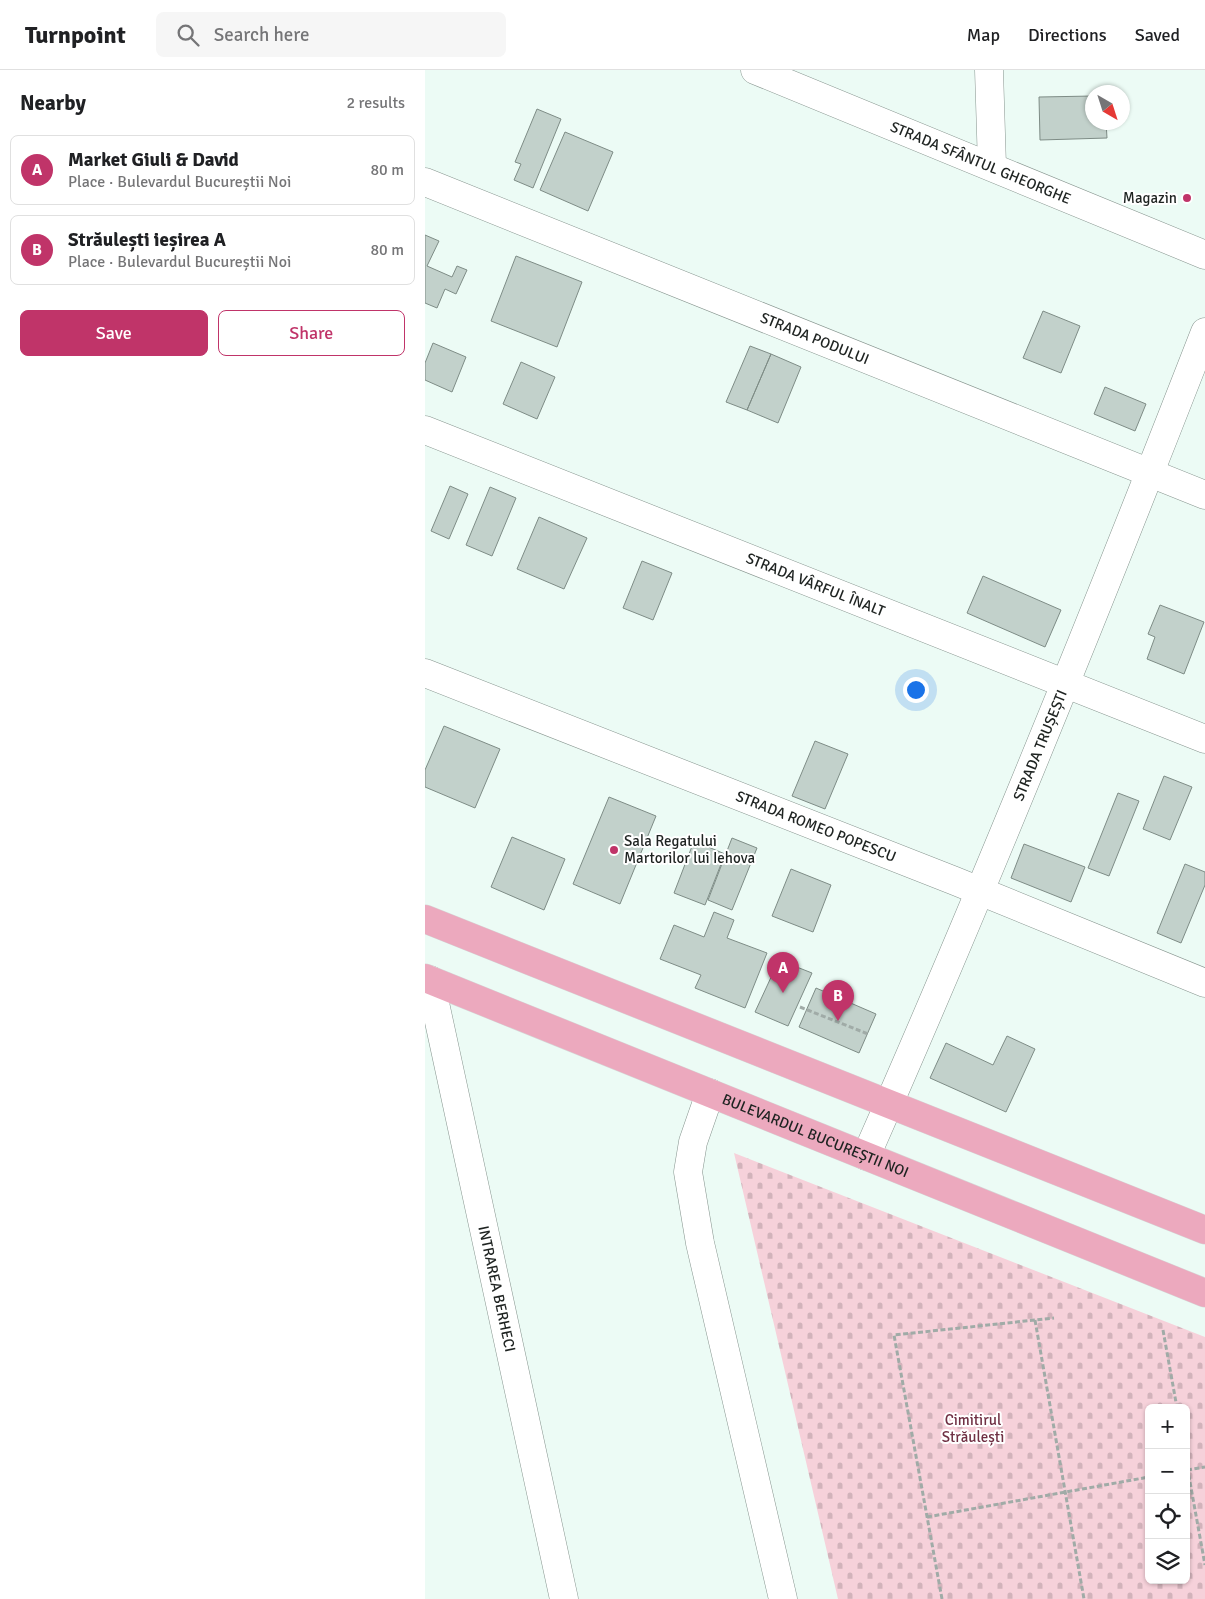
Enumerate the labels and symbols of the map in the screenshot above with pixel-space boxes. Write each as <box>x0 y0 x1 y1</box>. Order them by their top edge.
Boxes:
north arrow <box>1085 85 1130 130</box>
street label: STRADA SFÂNTUL GHEORGHE <box>888 118 1074 208</box>
place label: Magazin <box>1123 189 1177 207</box>
marker: Magazin <box>1181 192 1193 204</box>
street label: STRADA PODULUI <box>758 309 872 368</box>
street label: STRADA VÂRFUL ÎNALT <box>743 549 888 621</box>
your location <box>903 677 929 703</box>
street label: STRADA TRUȘEȘTI <box>1009 687 1071 804</box>
street label: STRADA ROMEO POPESCU <box>733 787 899 866</box>
place label: Sala Regatului Martorilor lui Iehova <box>624 832 755 867</box>
marker: Sala Regatului Martorilor lui Iehova <box>608 844 620 856</box>
pin: A <box>767 952 799 993</box>
pin: B <box>822 980 854 1021</box>
street label: BULEVARDUL BUCUREȘTII NOI <box>719 1090 911 1181</box>
street label: INTRAREA BERHECI <box>474 1224 519 1354</box>
park label: Cimitirul Străulești <box>942 1411 1004 1446</box>

